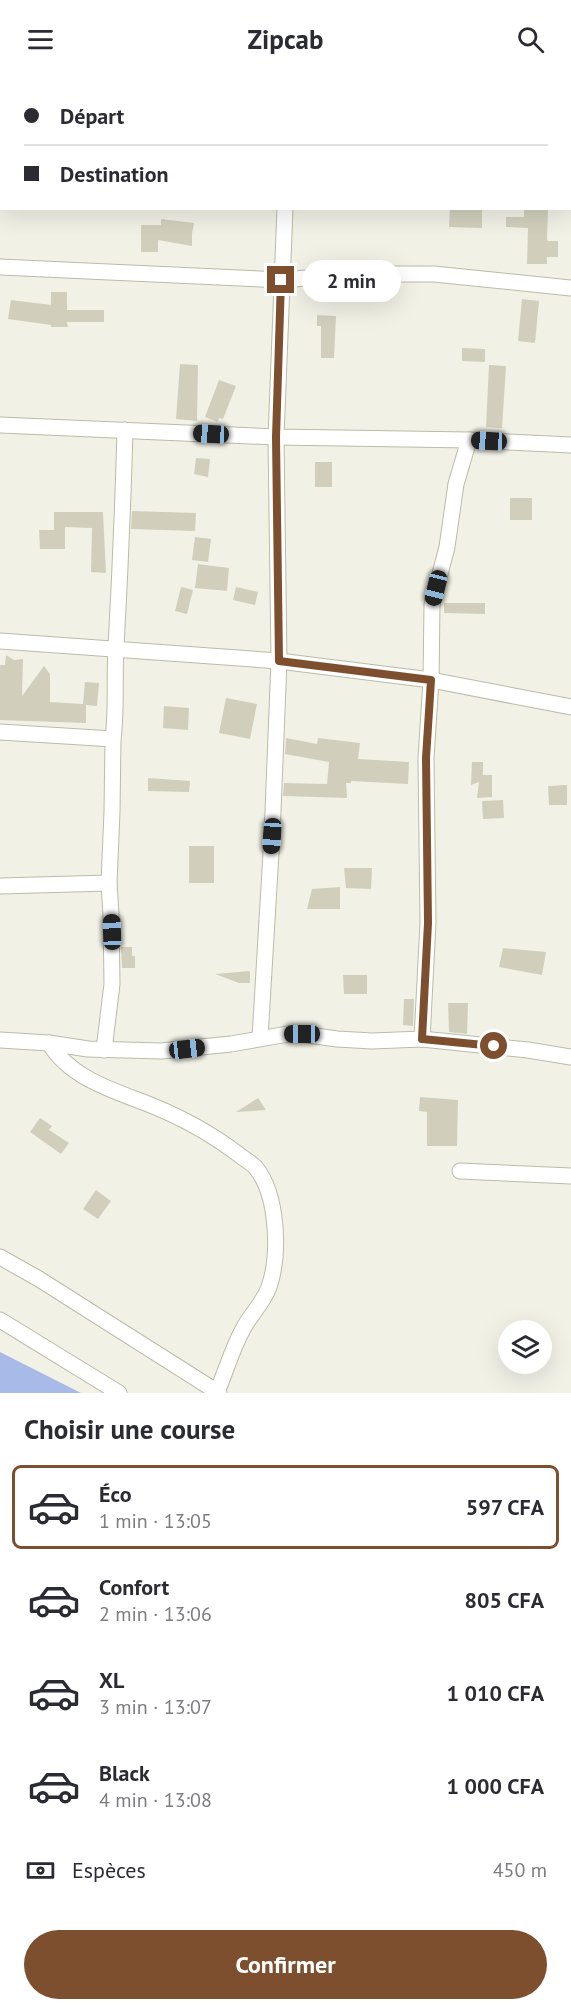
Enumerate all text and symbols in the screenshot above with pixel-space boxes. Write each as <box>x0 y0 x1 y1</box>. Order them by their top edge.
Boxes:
text: Zipcab <box>248 22 323 56</box>
icon: menu <box>24 23 57 56</box>
icon: search <box>514 23 547 56</box>
text: Départ <box>60 102 124 130</box>
text: Destination <box>60 160 169 188</box>
callout: 2 min <box>302 259 401 301</box>
route end <box>267 266 294 293</box>
text: 2 min <box>327 268 376 294</box>
car <box>193 424 229 444</box>
car <box>471 431 507 451</box>
car <box>423 568 449 608</box>
car <box>262 817 282 855</box>
car <box>102 914 122 950</box>
car <box>284 1025 320 1043</box>
route start <box>480 1032 507 1059</box>
car <box>168 1038 206 1060</box>
map controls <box>498 1320 552 1374</box>
button: layers <box>498 1320 552 1374</box>
text: Choisir une course <box>24 1412 235 1446</box>
icon: car <box>27 1480 81 1534</box>
text: Éco <box>99 1480 131 1508</box>
text: 597 CFA <box>466 1493 544 1521</box>
text: 1 min · 13:05 <box>99 1508 212 1534</box>
icon: car <box>27 1573 81 1627</box>
text: Confort <box>99 1573 169 1601</box>
text: 805 CFA <box>465 1586 544 1614</box>
text: 2 min · 13:06 <box>99 1601 212 1627</box>
icon: car <box>27 1666 81 1720</box>
text: XL <box>99 1666 124 1694</box>
text: 1 010 CFA <box>446 1679 544 1707</box>
text: 3 min · 13:07 <box>99 1694 212 1720</box>
icon: car <box>27 1759 81 1813</box>
text: Black <box>99 1759 150 1787</box>
text: 1 000 CFA <box>446 1772 544 1800</box>
text: 4 min · 13:08 <box>99 1787 212 1813</box>
icon: cash <box>24 1854 57 1887</box>
text: Espèces <box>72 1856 146 1884</box>
text: 450 m <box>493 1857 547 1883</box>
button: Confirmer <box>24 1930 547 1999</box>

